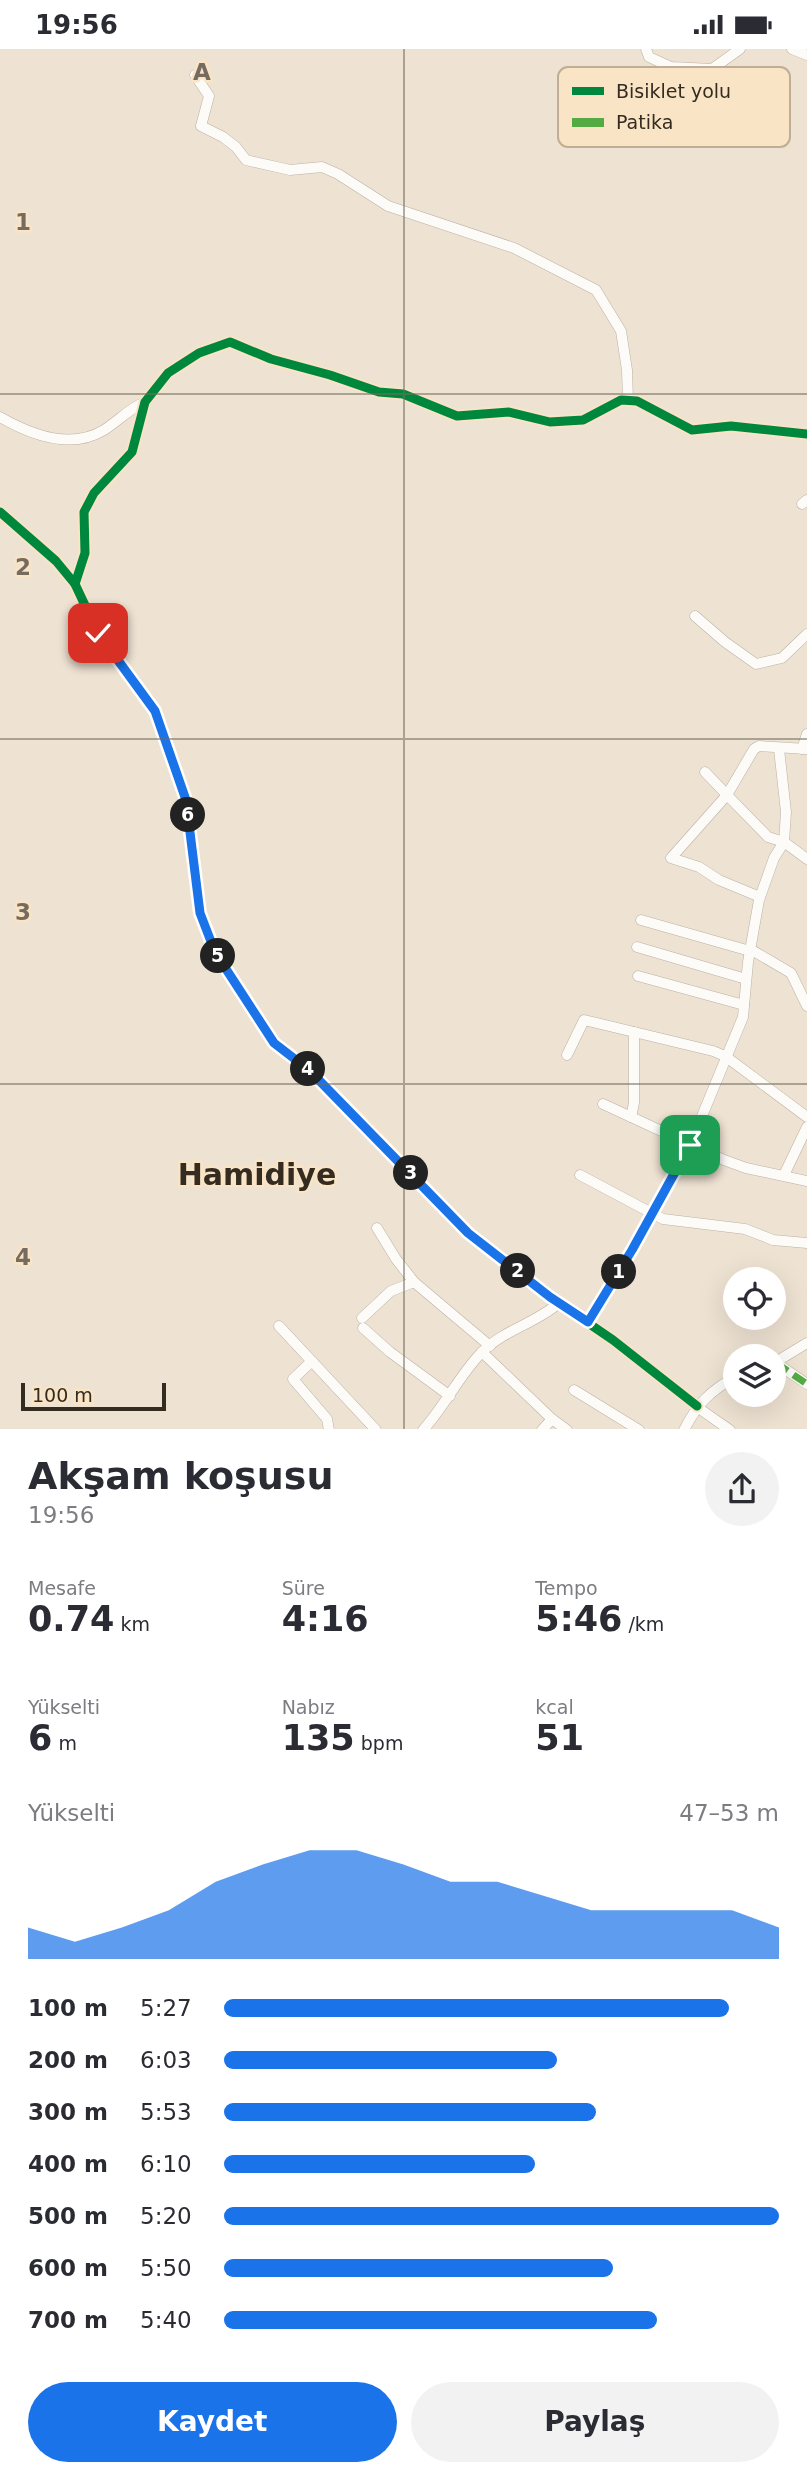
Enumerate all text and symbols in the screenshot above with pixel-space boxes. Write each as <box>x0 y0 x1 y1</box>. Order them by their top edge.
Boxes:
text: 19:56 <box>35 10 118 40</box>
text: A <box>193 59 211 85</box>
legend <box>558 67 790 147</box>
text: Bisiklet yolu <box>616 80 731 102</box>
text: Patika <box>616 111 673 133</box>
text: 1 <box>15 209 31 235</box>
text: 2 <box>15 554 31 580</box>
pin <box>68 603 128 663</box>
icon: check <box>79 614 117 652</box>
pin: 6 <box>170 797 206 833</box>
text: 6 <box>181 803 194 825</box>
text: 3 <box>15 899 31 925</box>
pin: 5 <box>200 939 235 974</box>
text: 5 <box>211 944 224 966</box>
pin: 4 <box>290 1051 326 1087</box>
text: 4 <box>301 1057 314 1079</box>
pin <box>660 1115 720 1175</box>
icon: arrive <box>671 1126 709 1164</box>
pin: 3 <box>394 1155 428 1191</box>
district label: Hamidiye <box>178 1157 336 1192</box>
text: 3 <box>404 1161 417 1183</box>
text: 4 <box>15 1244 31 1270</box>
pin: 2 <box>500 1253 536 1289</box>
pin: 1 <box>602 1255 636 1289</box>
text: 2 <box>511 1259 524 1281</box>
text: 1 <box>612 1260 625 1282</box>
map controls <box>723 1267 786 1407</box>
button: locate <box>723 1267 786 1330</box>
button: layers <box>723 1344 786 1407</box>
scale bar <box>21 1381 166 1412</box>
text: 100 m <box>32 1384 93 1406</box>
button: share <box>705 1452 779 1526</box>
text: Akşam koşusu <box>28 1454 333 1498</box>
text: 19:56 <box>28 1502 94 1528</box>
text: Mesafe <box>28 1577 96 1599</box>
text: Süre <box>282 1577 325 1599</box>
text: Tempo <box>535 1577 598 1599</box>
text: 0.74 <box>28 1599 114 1639</box>
text: 4:16 <box>282 1599 369 1639</box>
text: 5:46 <box>535 1599 622 1639</box>
text: km <box>114 1613 150 1635</box>
text: /km <box>622 1613 664 1635</box>
text: Yükselti <box>28 1696 100 1718</box>
text: Nabız <box>282 1696 335 1718</box>
text: kcal <box>535 1696 574 1718</box>
text: 6 <box>28 1718 52 1758</box>
text: 135 <box>282 1718 355 1758</box>
text: 51 <box>535 1718 584 1758</box>
text: m <box>52 1732 77 1754</box>
text: bpm <box>355 1732 403 1754</box>
text: Yükselti <box>28 1800 115 1826</box>
text: 47–53 m <box>679 1800 779 1826</box>
text: 100 m <box>28 1995 108 2021</box>
text: 5:27 <box>140 1995 192 2021</box>
text: 200 m <box>28 2047 108 2073</box>
text: 6:03 <box>140 2047 192 2073</box>
text: 300 m <box>28 2099 108 2125</box>
text: 5:53 <box>140 2099 192 2125</box>
text: 400 m <box>28 2151 108 2177</box>
text: 6:10 <box>140 2151 192 2177</box>
text: 500 m <box>28 2203 108 2229</box>
text: 5:20 <box>140 2203 192 2229</box>
text: 600 m <box>28 2255 108 2281</box>
text: 5:50 <box>140 2255 192 2281</box>
text: 700 m <box>28 2307 108 2333</box>
text: 5:40 <box>140 2307 192 2333</box>
button: Kaydet <box>28 2382 397 2462</box>
button: Paylaş <box>411 2382 779 2462</box>

